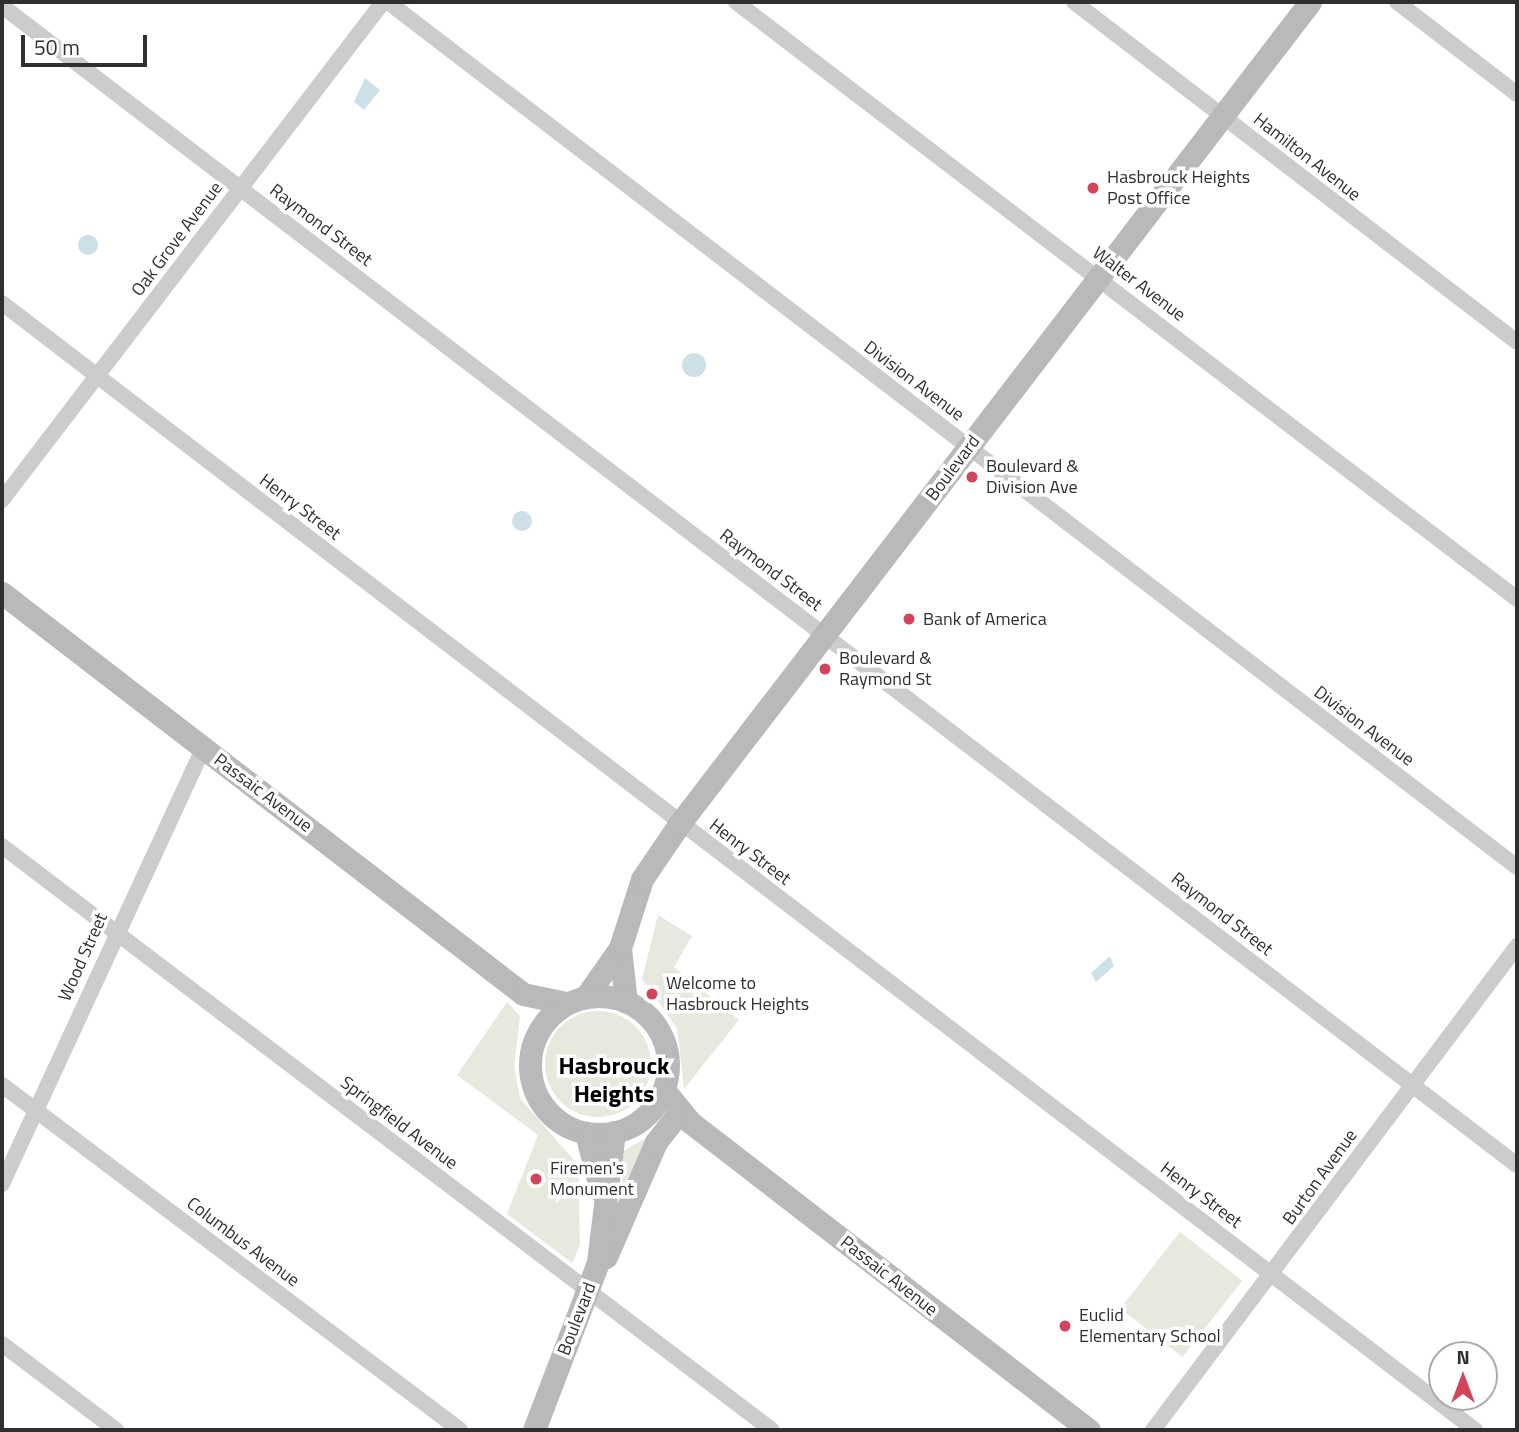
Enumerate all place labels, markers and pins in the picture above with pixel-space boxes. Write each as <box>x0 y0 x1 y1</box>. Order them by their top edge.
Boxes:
place label: Hasbrouck Heights Post Office <box>1107 167 1250 210</box>
marker: Hasbrouck Heights Post Office <box>1085 180 1101 196</box>
place label: Boulevard & Division Ave <box>986 456 1079 498</box>
marker: Boulevard & Division Ave <box>964 469 980 485</box>
place label: Bank of America <box>923 608 1047 630</box>
marker: Bank of America <box>901 611 917 627</box>
place label: Boulevard & Raymond St <box>839 648 932 690</box>
marker: Boulevard & Raymond St <box>817 661 833 677</box>
place label: Welcome to Hasbrouck Heights <box>666 973 809 1016</box>
marker: Welcome to Hasbrouck Heights <box>644 986 660 1002</box>
place label: Firemen's Monument <box>550 1158 634 1200</box>
marker: Firemen's Monument <box>528 1171 544 1187</box>
place label: Euclid Elementary School <box>1079 1305 1221 1348</box>
marker: Euclid Elementary School <box>1057 1318 1073 1334</box>

